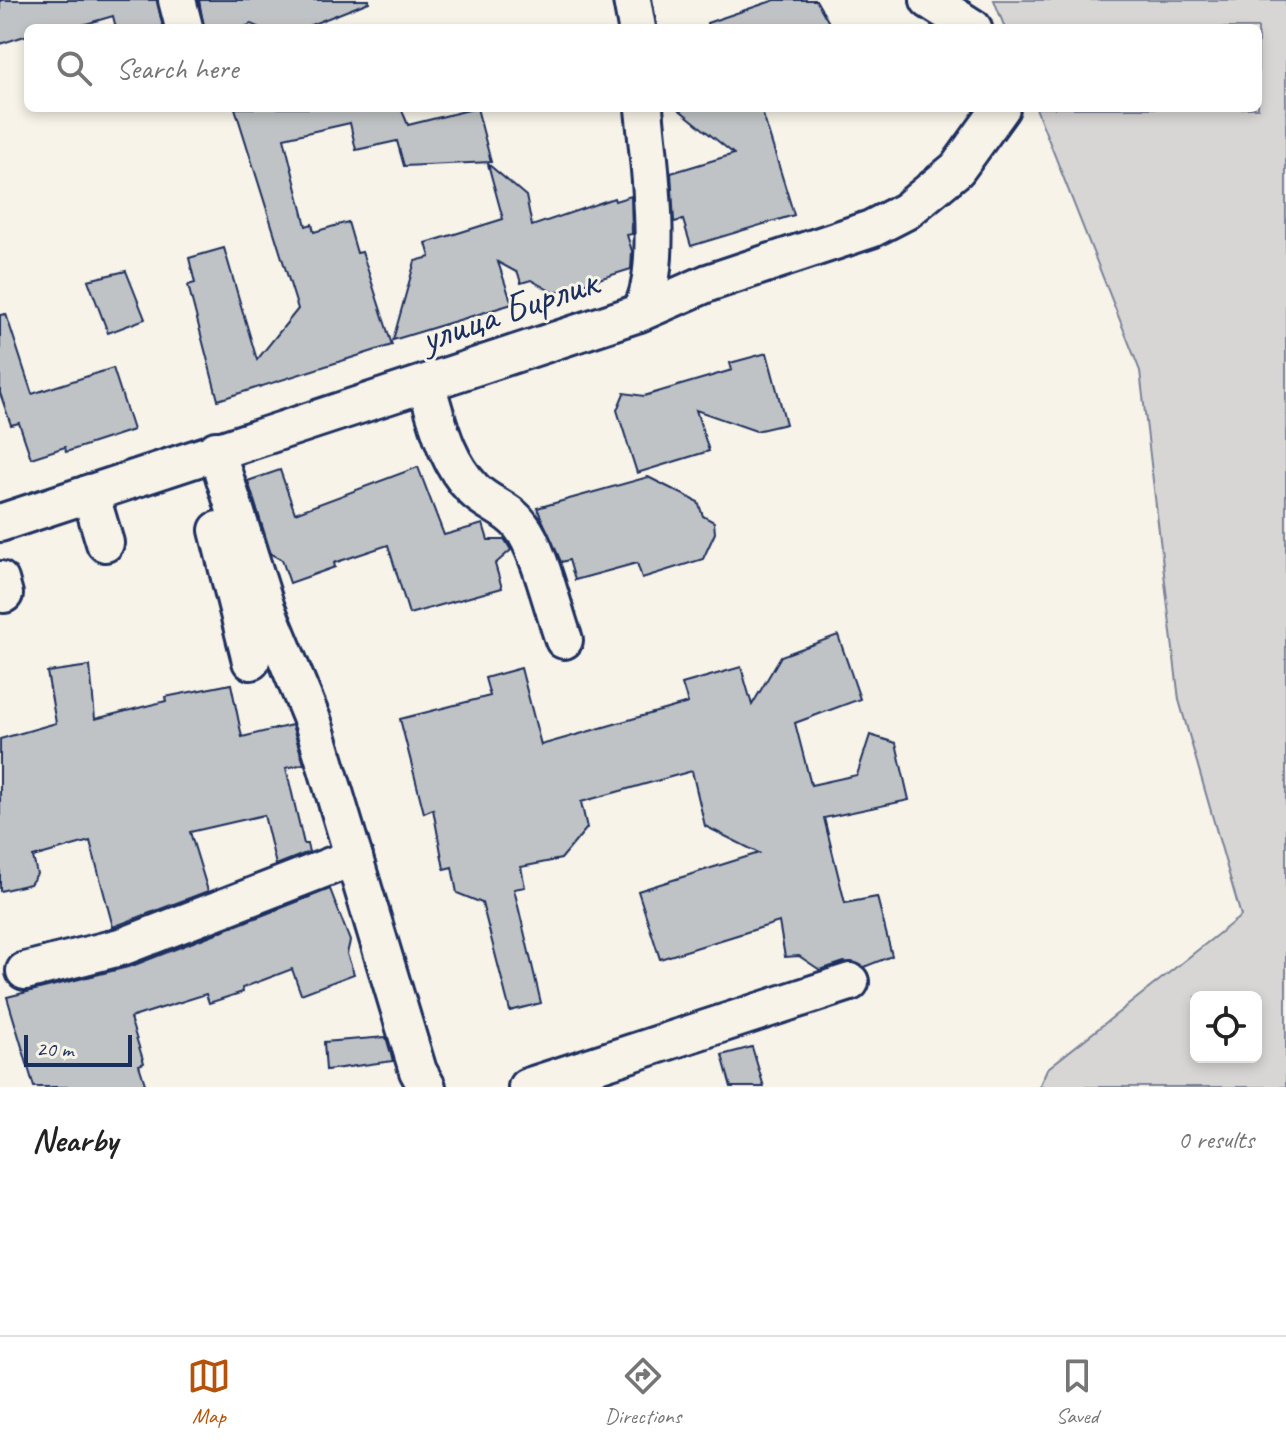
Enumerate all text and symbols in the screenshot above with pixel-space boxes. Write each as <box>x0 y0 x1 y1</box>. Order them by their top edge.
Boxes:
search box <box>24 24 1262 112</box>
icon: search <box>52 46 96 90</box>
text: Search here <box>116 49 238 87</box>
street label: улица Бирлик <box>412 255 607 364</box>
map controls <box>1190 991 1262 1063</box>
button: locate <box>1190 991 1262 1063</box>
scale bar <box>24 1031 132 1067</box>
text: 20 m <box>36 1035 73 1063</box>
text: Nearby <box>32 1118 118 1161</box>
text: 0 results <box>1178 1123 1254 1156</box>
tab: Map <box>187 1354 231 1430</box>
tab: Directions <box>605 1354 681 1430</box>
tab: Saved <box>1055 1354 1099 1430</box>

